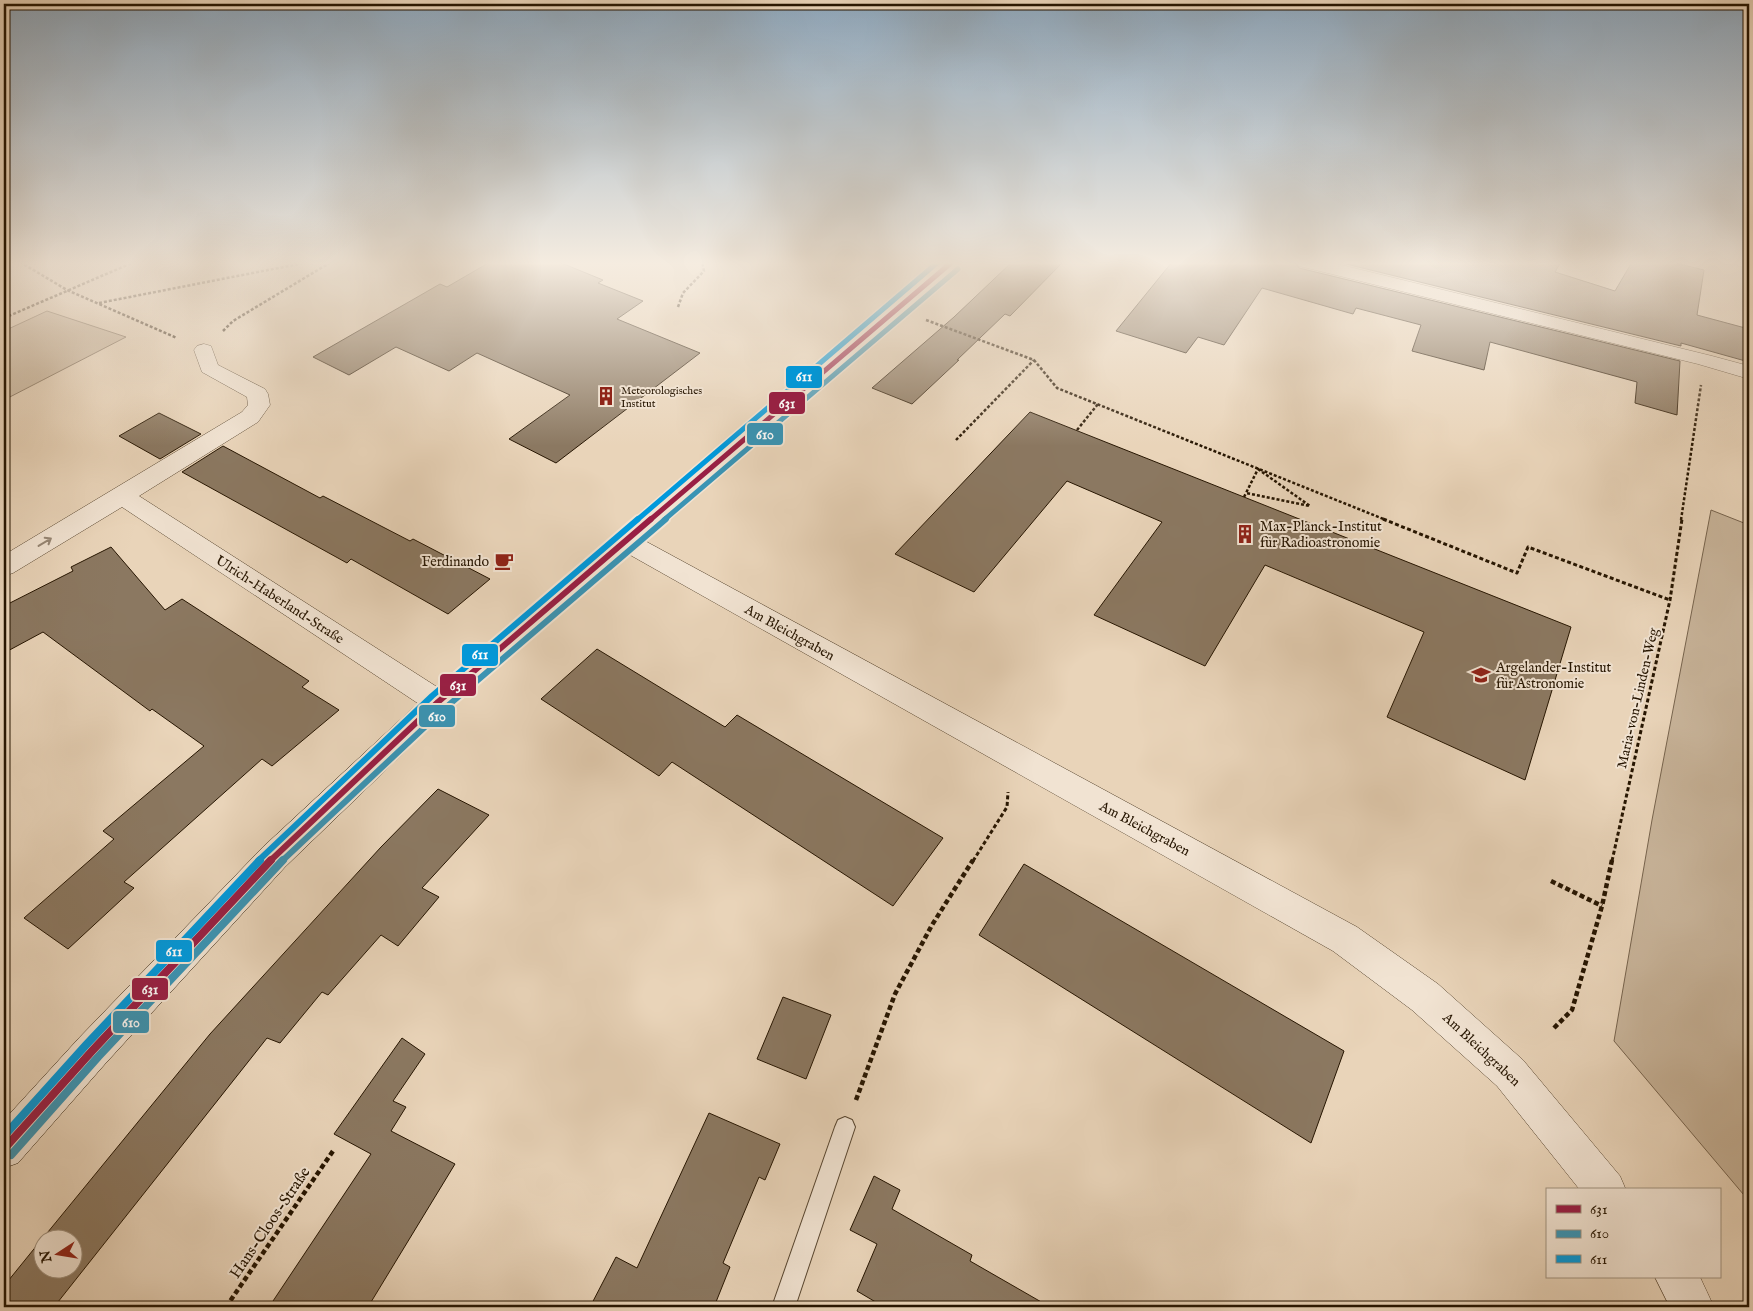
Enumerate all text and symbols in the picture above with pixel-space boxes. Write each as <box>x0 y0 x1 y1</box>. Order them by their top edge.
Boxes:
line badge: 611 <box>785 365 823 389</box>
text: 611 <box>796 368 812 386</box>
place label: Meteorologisches Institut <box>621 384 702 411</box>
building icon: Meteorologisches Institut <box>595 385 617 407</box>
line badge: 631 <box>768 391 806 415</box>
text: 631 <box>779 395 795 413</box>
line badge: 610 <box>746 422 784 446</box>
text: 610 <box>756 426 774 444</box>
place label: Max-Planck-Institut für Radioastronomie <box>1260 518 1382 552</box>
building icon: Max-Planck-Institut für Radioastronomie <box>1234 523 1256 545</box>
one-way arrow <box>38 536 52 546</box>
cafe icon: Ferdinando <box>493 550 515 572</box>
street label: Ulrich-Haberland-Straße <box>212 551 348 648</box>
place label: Ferdinando <box>421 553 489 571</box>
street label: Am Bleichgraben <box>741 600 838 665</box>
street label: Maria-von-Linden-Weg <box>1613 626 1663 770</box>
line badge: 611 <box>461 643 499 667</box>
text: 611 <box>472 646 488 664</box>
place label: Argelander-Institut für Astronomie <box>1495 659 1611 693</box>
school or university icon: Argelander-Institut für Astronomie <box>1470 664 1492 686</box>
line badge: 631 <box>439 673 477 697</box>
text: 631 <box>450 677 466 695</box>
line badge: 610 <box>418 704 456 728</box>
text: 610 <box>428 708 446 726</box>
street label: Am Bleichgraben <box>1095 797 1193 861</box>
line badge: 611 <box>155 939 193 963</box>
text: 611 <box>166 943 182 961</box>
line badge: 631 <box>131 977 169 1001</box>
text: 631 <box>142 981 158 999</box>
street label: Am Bleichgraben <box>1438 1008 1524 1091</box>
line badge: 610 <box>112 1010 150 1034</box>
text: 610 <box>122 1014 140 1032</box>
street label: Hans-Cloos-Straße <box>226 1163 315 1283</box>
legend <box>1546 1188 1720 1278</box>
text: 631 <box>1590 1200 1608 1219</box>
text: 610 <box>1590 1224 1609 1243</box>
north arrow <box>32 1228 82 1278</box>
text: N <box>36 1249 57 1265</box>
text: 611 <box>1590 1250 1607 1269</box>

